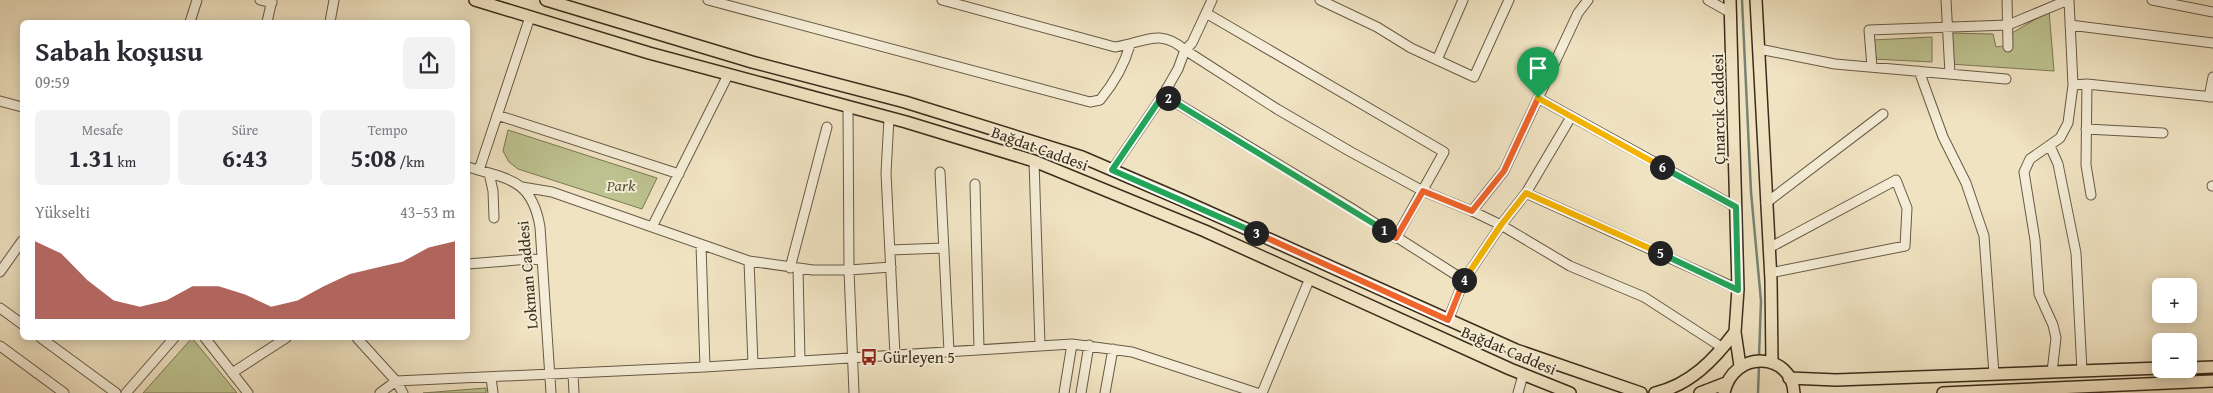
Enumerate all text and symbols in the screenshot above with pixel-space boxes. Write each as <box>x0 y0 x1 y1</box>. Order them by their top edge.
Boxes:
text: Sabah koşusu <box>35 30 203 71</box>
button: share <box>403 37 455 89</box>
pin <box>1517 47 1559 98</box>
street label: Çınarcık Caddesi <box>1705 53 1731 165</box>
icon: arrive <box>1524 54 1552 82</box>
text: 09:59 <box>35 70 70 94</box>
pin: 2 <box>1156 86 1180 110</box>
text: 2 <box>1165 88 1172 108</box>
street label: Bağdat Caddesi <box>988 119 1092 177</box>
text: Mesafe <box>82 120 123 140</box>
text: Süre <box>232 120 258 140</box>
text: Tempo <box>368 120 408 140</box>
text: 1.31 <box>69 140 114 176</box>
text: 6:43 <box>222 140 268 176</box>
text: 5:08 <box>351 140 397 176</box>
text: km <box>114 152 136 172</box>
text: /km <box>397 152 425 172</box>
pin: 6 <box>1650 154 1674 180</box>
text: 6 <box>1659 157 1666 177</box>
park label: Park <box>606 173 636 197</box>
text: Yükselti <box>35 200 90 224</box>
text: 43–53 m <box>400 200 455 224</box>
pin: 1 <box>1372 218 1396 242</box>
street label: Lokman Caddesi <box>510 219 544 330</box>
pin: 3 <box>1244 220 1268 246</box>
text: 1 <box>1381 220 1388 240</box>
text: 3 <box>1253 223 1260 243</box>
pin: 5 <box>1648 240 1672 266</box>
text: 5 <box>1657 243 1664 263</box>
pin: 4 <box>1452 268 1476 292</box>
text: 4 <box>1461 270 1468 290</box>
map controls <box>2152 278 2197 378</box>
button: + <box>2152 278 2197 323</box>
street label: Bağdat Caddesi <box>1458 319 1561 381</box>
button: − <box>2152 333 2197 378</box>
place label: Gürleyen 5 <box>883 345 955 369</box>
bus stop icon: Gürleyen 5 <box>859 347 879 367</box>

